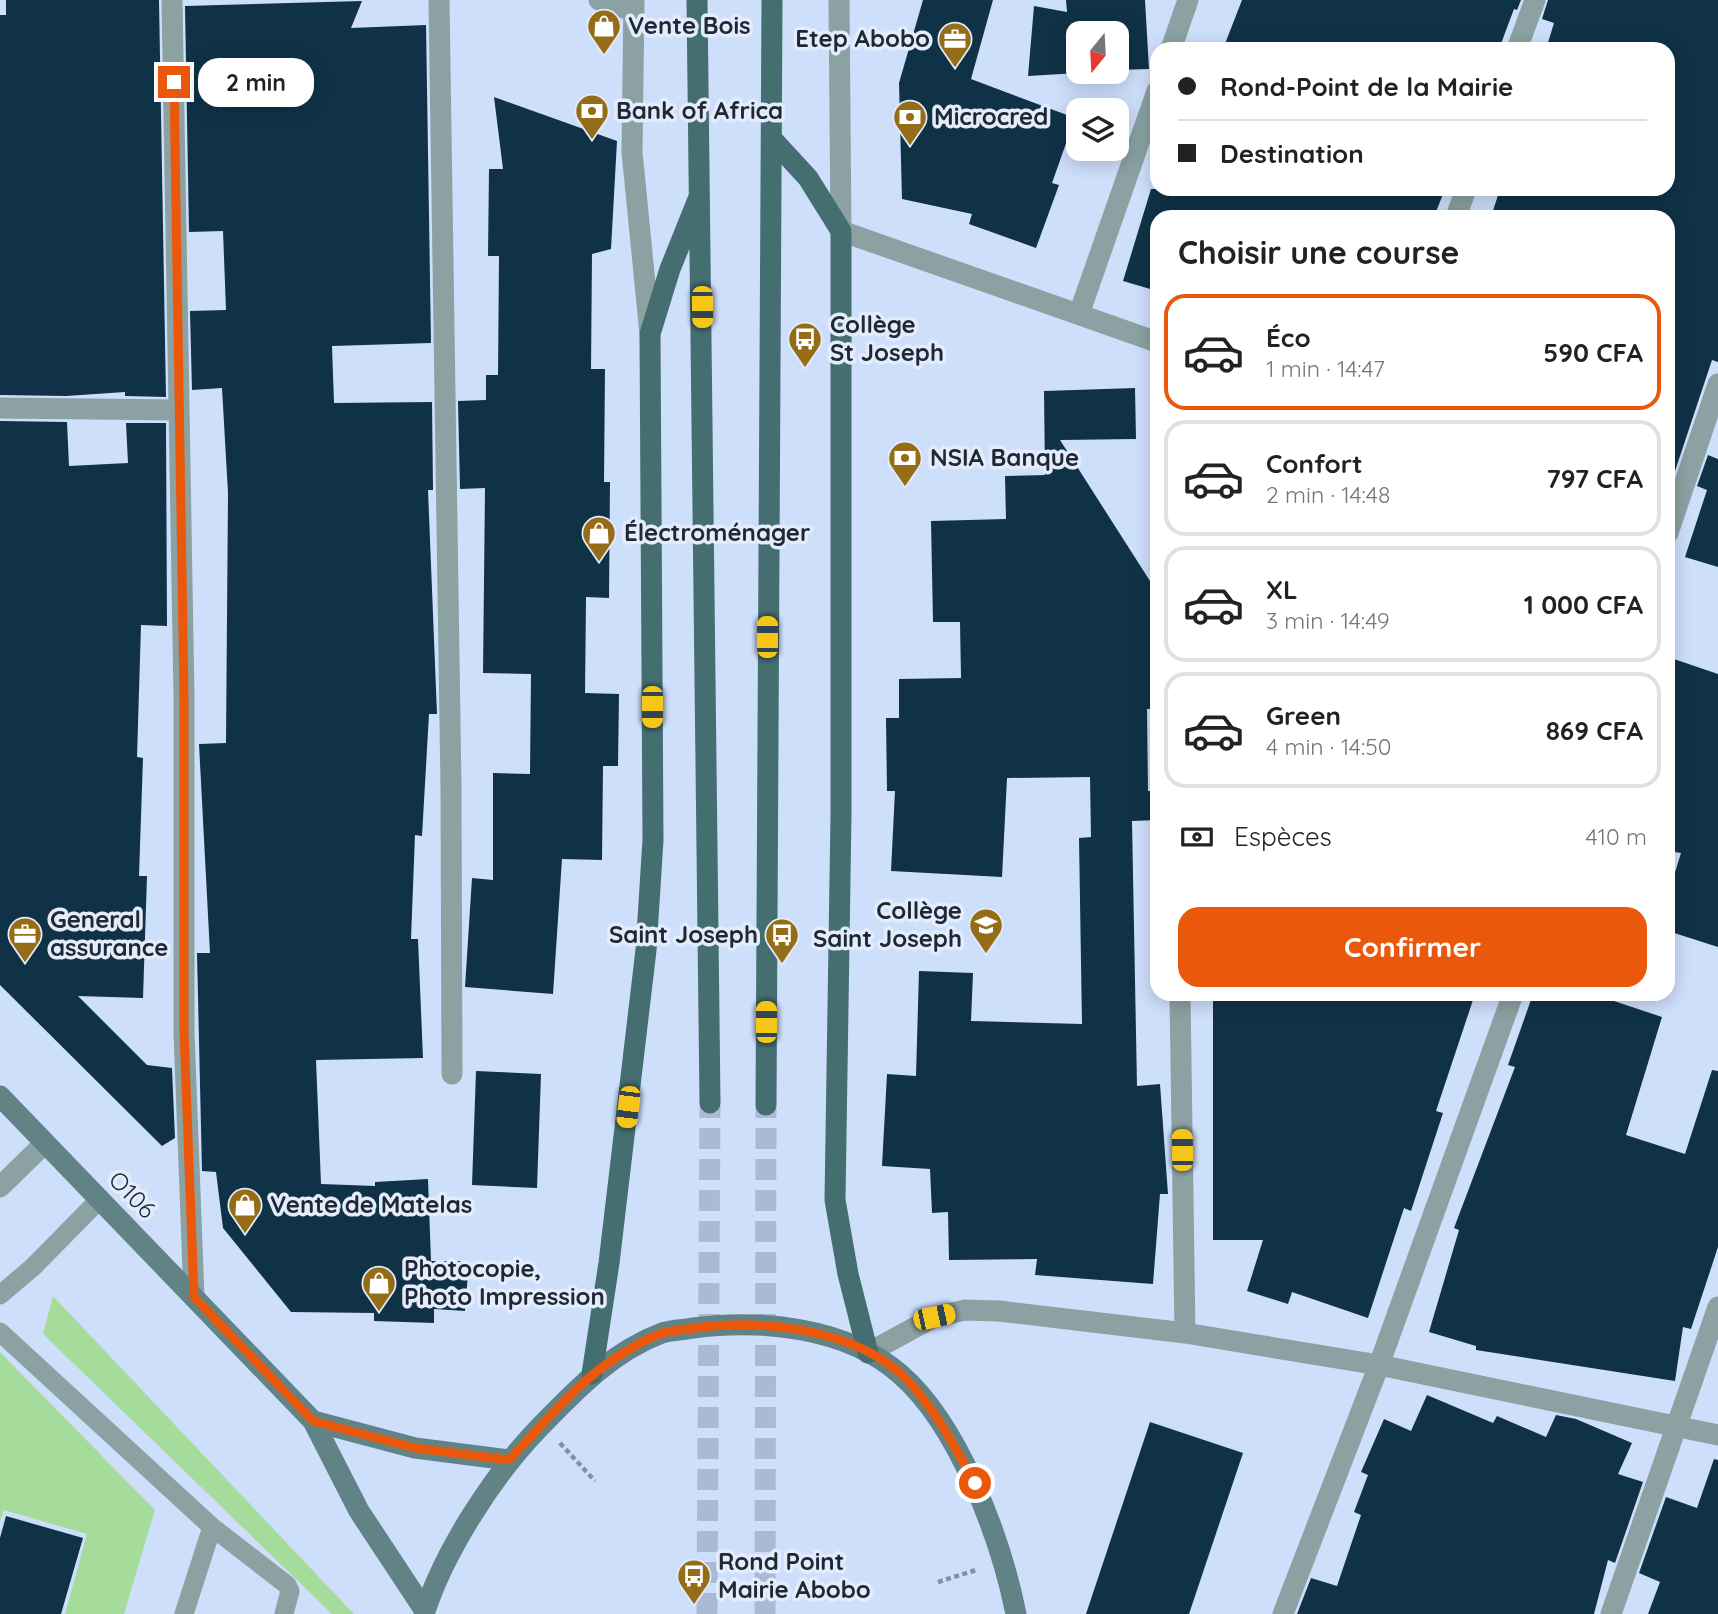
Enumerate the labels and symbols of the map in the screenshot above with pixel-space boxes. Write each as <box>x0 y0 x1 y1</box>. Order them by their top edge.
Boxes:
shop icon: Vente Bois <box>585 7 623 56</box>
place label: Vente Bois <box>628 10 751 40</box>
office icon: Etep Abobo <box>936 20 974 69</box>
north arrow <box>1066 21 1129 84</box>
place label: Etep Abobo <box>795 23 930 53</box>
callout: 2 min <box>198 57 314 106</box>
route end <box>158 66 190 98</box>
bank icon: Bank of Africa <box>573 92 611 141</box>
place label: Bank of Africa <box>616 95 783 125</box>
bank icon: Microcred <box>891 98 929 147</box>
place label: Microcred <box>934 101 1048 131</box>
car <box>692 286 713 328</box>
place label: Collège St Joseph <box>830 309 944 367</box>
bus stop icon: Collège St Joseph <box>786 320 824 369</box>
bank icon: NSIA Banque <box>886 439 924 488</box>
place label: NSIA Banque <box>930 442 1079 472</box>
shop icon: Électroménager <box>580 514 618 563</box>
place label: Électroménager <box>624 517 810 547</box>
car <box>757 616 778 658</box>
car <box>642 686 663 728</box>
place label: Collège Saint Joseph <box>813 895 962 953</box>
place label: General assurance <box>50 904 168 962</box>
school or university icon: Collège Saint Joseph <box>967 906 1005 955</box>
office icon: General assurance <box>6 915 44 964</box>
bus stop icon: Saint Joseph <box>763 916 801 965</box>
place label: Saint Joseph <box>609 919 758 949</box>
car <box>756 1001 777 1043</box>
car <box>616 1085 641 1129</box>
car <box>1172 1129 1193 1171</box>
street label: O106 <box>103 1164 162 1224</box>
shop icon: Vente de Matelas <box>226 1186 264 1235</box>
place label: Vente de Matelas <box>270 1189 472 1219</box>
place label: Photocopie, Photo Impression <box>404 1253 605 1311</box>
shop icon: Photocopie, Photo Impression <box>360 1264 398 1313</box>
car <box>912 1302 957 1332</box>
route start <box>959 1467 991 1499</box>
place label: Rond Point Mairie Abobo <box>718 1546 871 1604</box>
bus stop icon: Rond Point Mairie Abobo <box>675 1557 713 1606</box>

